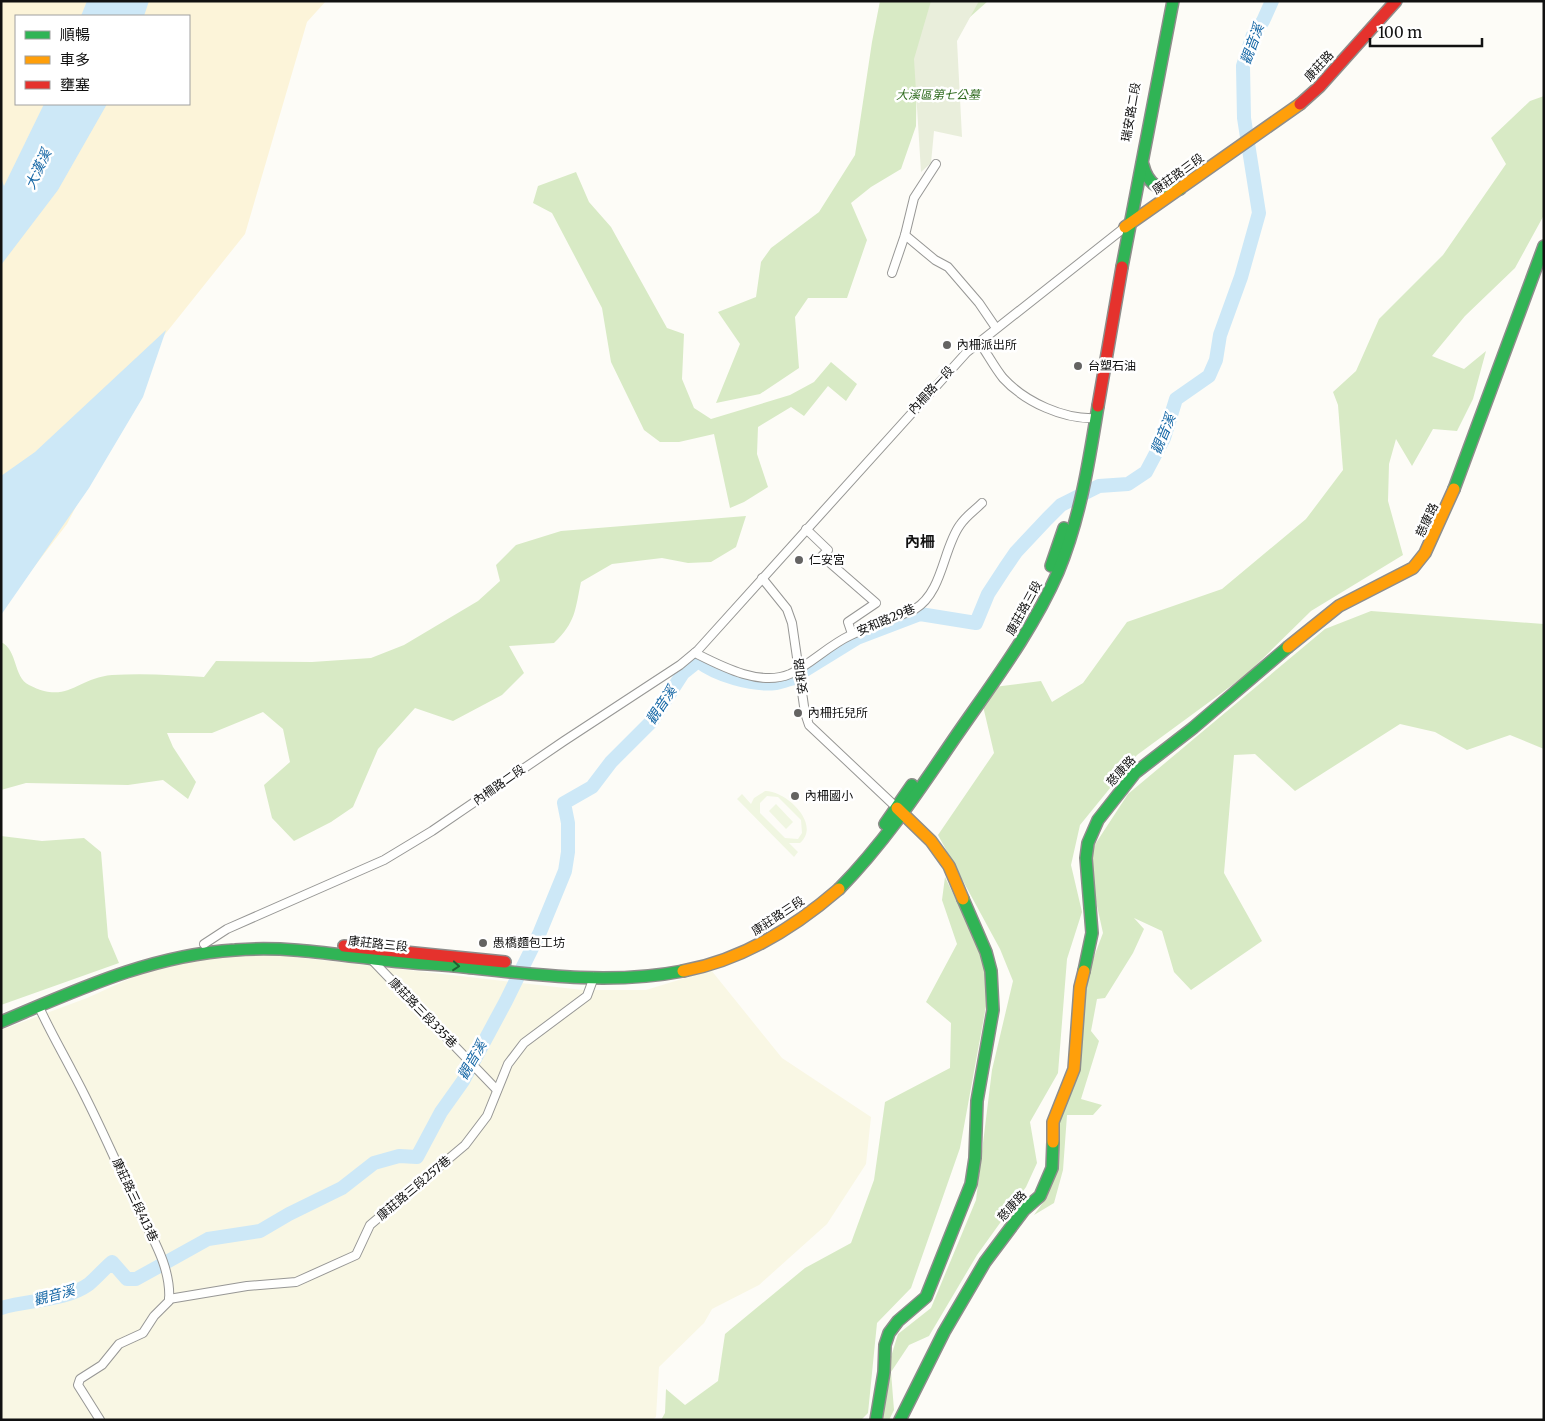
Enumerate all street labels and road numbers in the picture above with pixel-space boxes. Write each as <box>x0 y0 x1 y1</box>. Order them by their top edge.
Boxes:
street label: 康莊路 <box>1301 47 1336 84</box>
street label: 瑞安路二段 <box>1118 81 1143 143</box>
street label: 康莊路三段 <box>1149 150 1206 197</box>
street label: 內柵路一段 <box>905 363 957 417</box>
street label: 慈康路 <box>1412 500 1441 539</box>
street label: 康莊路三段 <box>1002 578 1045 638</box>
street label: 安和路29巷 <box>854 601 917 639</box>
street label: 安和路 <box>791 657 810 695</box>
street label: 慈康路 <box>1103 752 1138 789</box>
street label: 內柵路二段 <box>470 761 528 808</box>
street label: 康莊路三段 <box>748 893 807 938</box>
street label: 康莊路三段 <box>347 933 409 954</box>
street label: 康莊路三段335巷 <box>386 975 461 1051</box>
street label: 康莊路三段257巷 <box>374 1152 454 1223</box>
street label: 康莊路三段413巷 <box>110 1156 161 1244</box>
street label: 慈康路 <box>994 1187 1029 1224</box>

